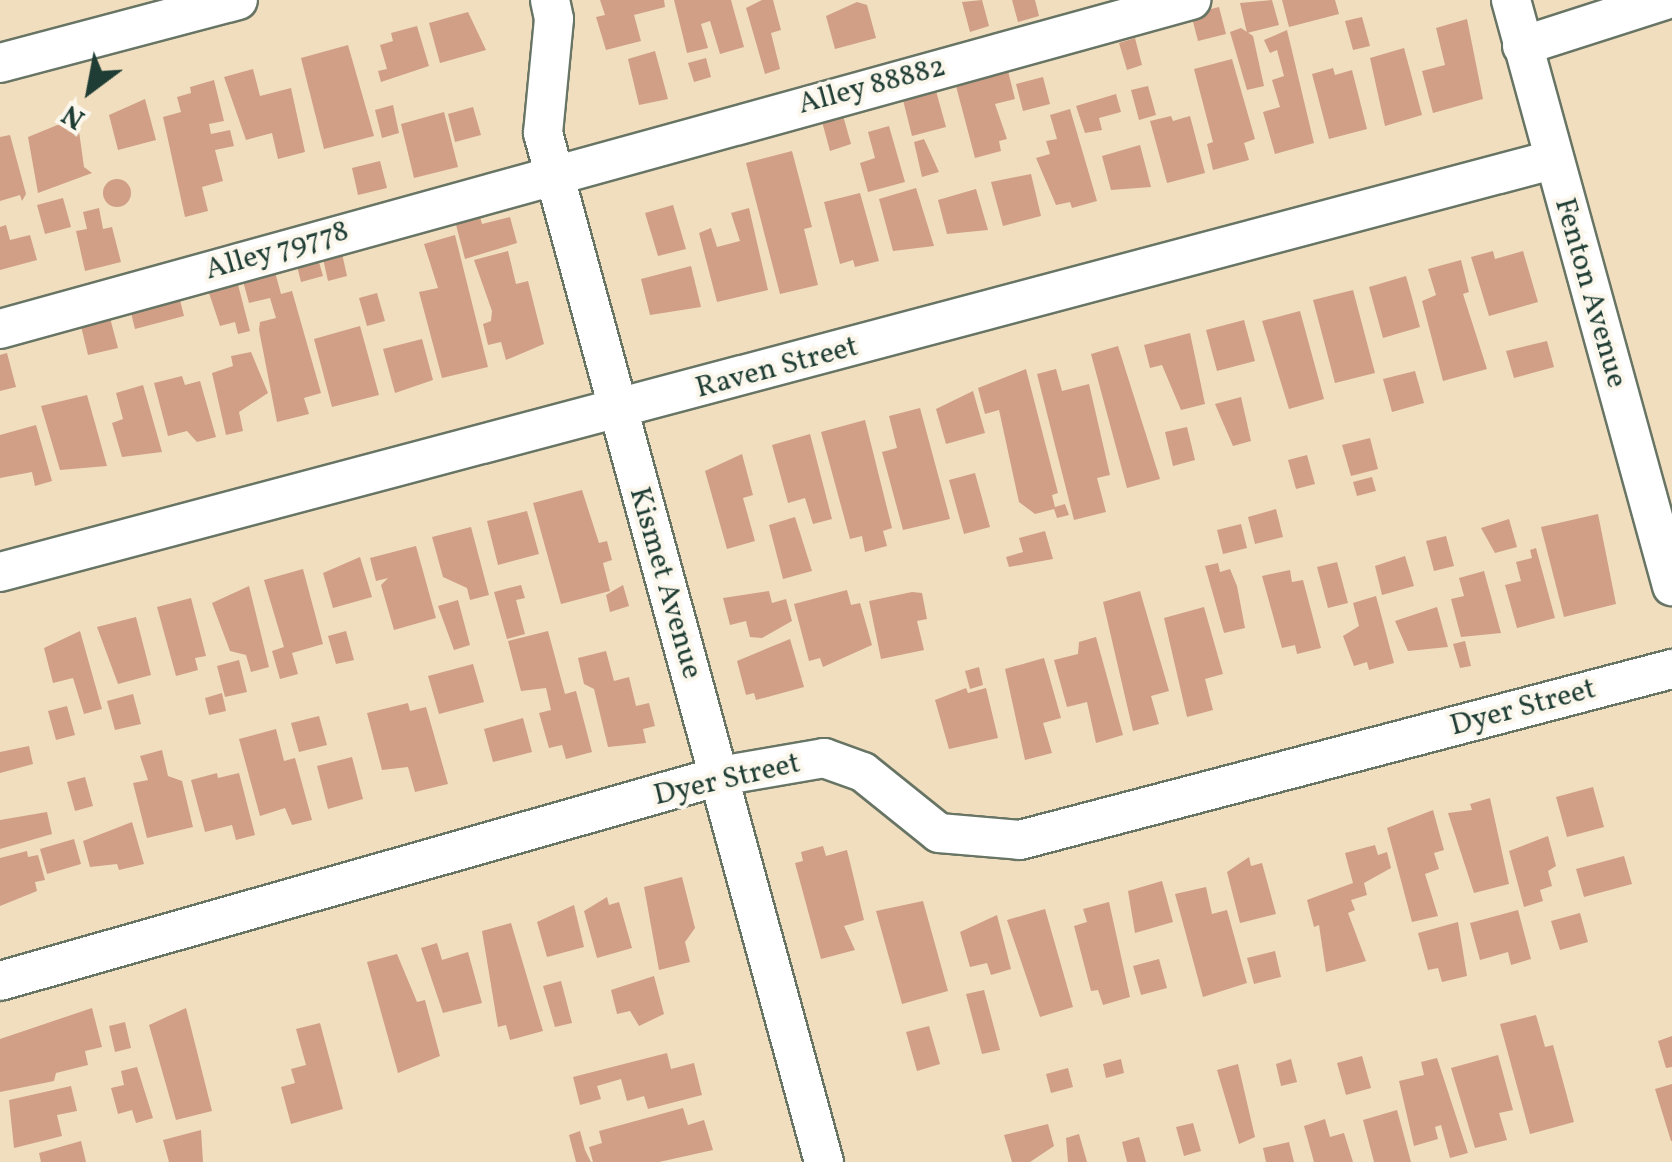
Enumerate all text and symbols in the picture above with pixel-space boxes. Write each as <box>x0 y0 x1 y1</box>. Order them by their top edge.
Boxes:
north arrow <box>40 40 140 140</box>
street label: Alley 88882 <box>794 49 950 123</box>
text: N <box>55 94 93 138</box>
street label: Fenton Avenue <box>1546 194 1634 392</box>
street label: Alley 79778 <box>201 213 353 289</box>
street label: Raven Street <box>692 329 862 407</box>
street label: Kismet Avenue <box>620 483 710 683</box>
street label: Dyer Street <box>1446 671 1600 745</box>
street label: Dyer Street <box>650 746 804 814</box>

